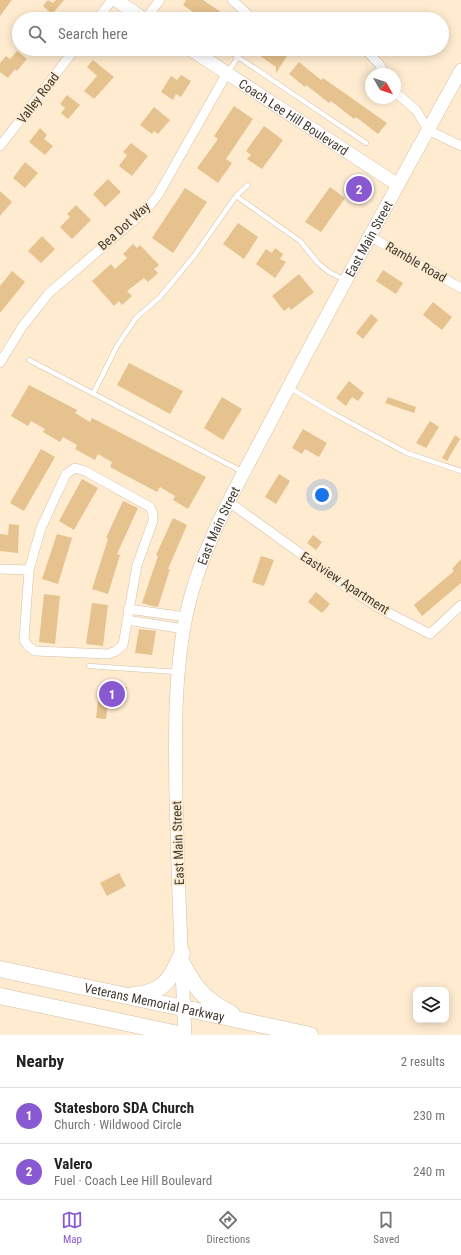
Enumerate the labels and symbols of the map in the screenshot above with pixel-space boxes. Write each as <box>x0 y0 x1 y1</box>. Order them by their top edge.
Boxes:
north arrow <box>365 68 401 104</box>
street label: Valley Road <box>14 70 62 126</box>
street label: Coach Lee Hill Boulevard <box>236 76 351 158</box>
pin: 2 <box>346 174 372 204</box>
street label: Bea Dot Way <box>95 198 153 253</box>
street label: East Main Street <box>342 198 395 279</box>
street label: Ramble Road <box>383 239 449 285</box>
street label: East Main Street <box>194 484 243 567</box>
your location <box>312 485 332 505</box>
street label: Eastview Apartment <box>298 549 392 617</box>
pin: 1 <box>99 679 125 709</box>
street label: East Main Street <box>169 801 187 885</box>
street label: Veterans Memorial Parkway <box>83 980 227 1024</box>

